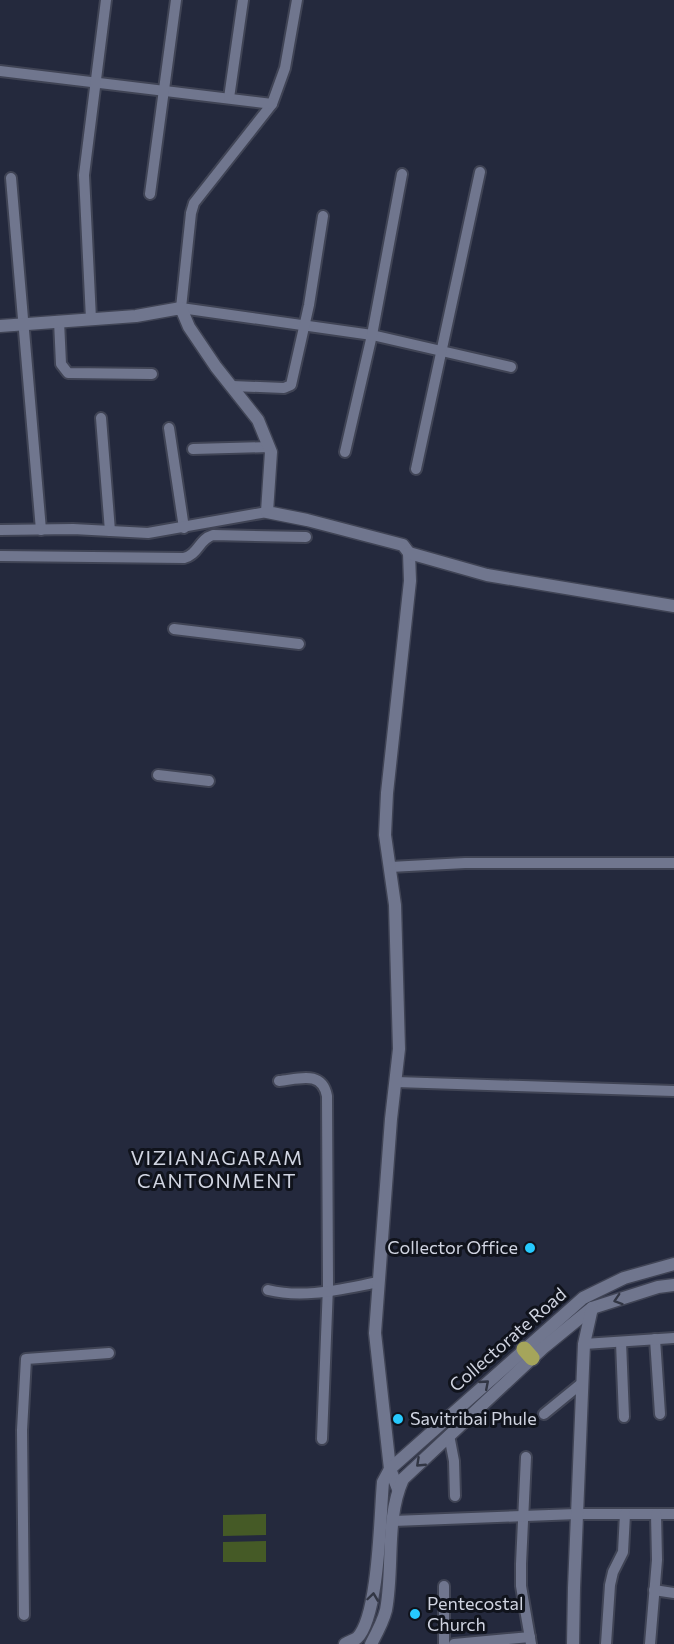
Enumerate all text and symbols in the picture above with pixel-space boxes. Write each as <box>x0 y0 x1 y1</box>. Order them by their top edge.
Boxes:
district label: VIZIANAGARAM CANTONMENT <box>130 1145 304 1192</box>
place label: Collector Office <box>387 1236 518 1258</box>
marker: Collector Office <box>523 1241 537 1255</box>
street label: Collectorate Road <box>445 1283 570 1396</box>
one-way arrow <box>613 1293 624 1305</box>
one-way arrow <box>479 1380 490 1391</box>
place label: Savitribai Phule <box>410 1407 537 1429</box>
marker: Savitribai Phule <box>391 1412 405 1426</box>
one-way arrow <box>417 1455 428 1466</box>
one-way arrow <box>366 1592 378 1601</box>
place label: Pentecostal Church <box>427 1592 524 1635</box>
marker: Pentecostal Church <box>408 1607 422 1621</box>

